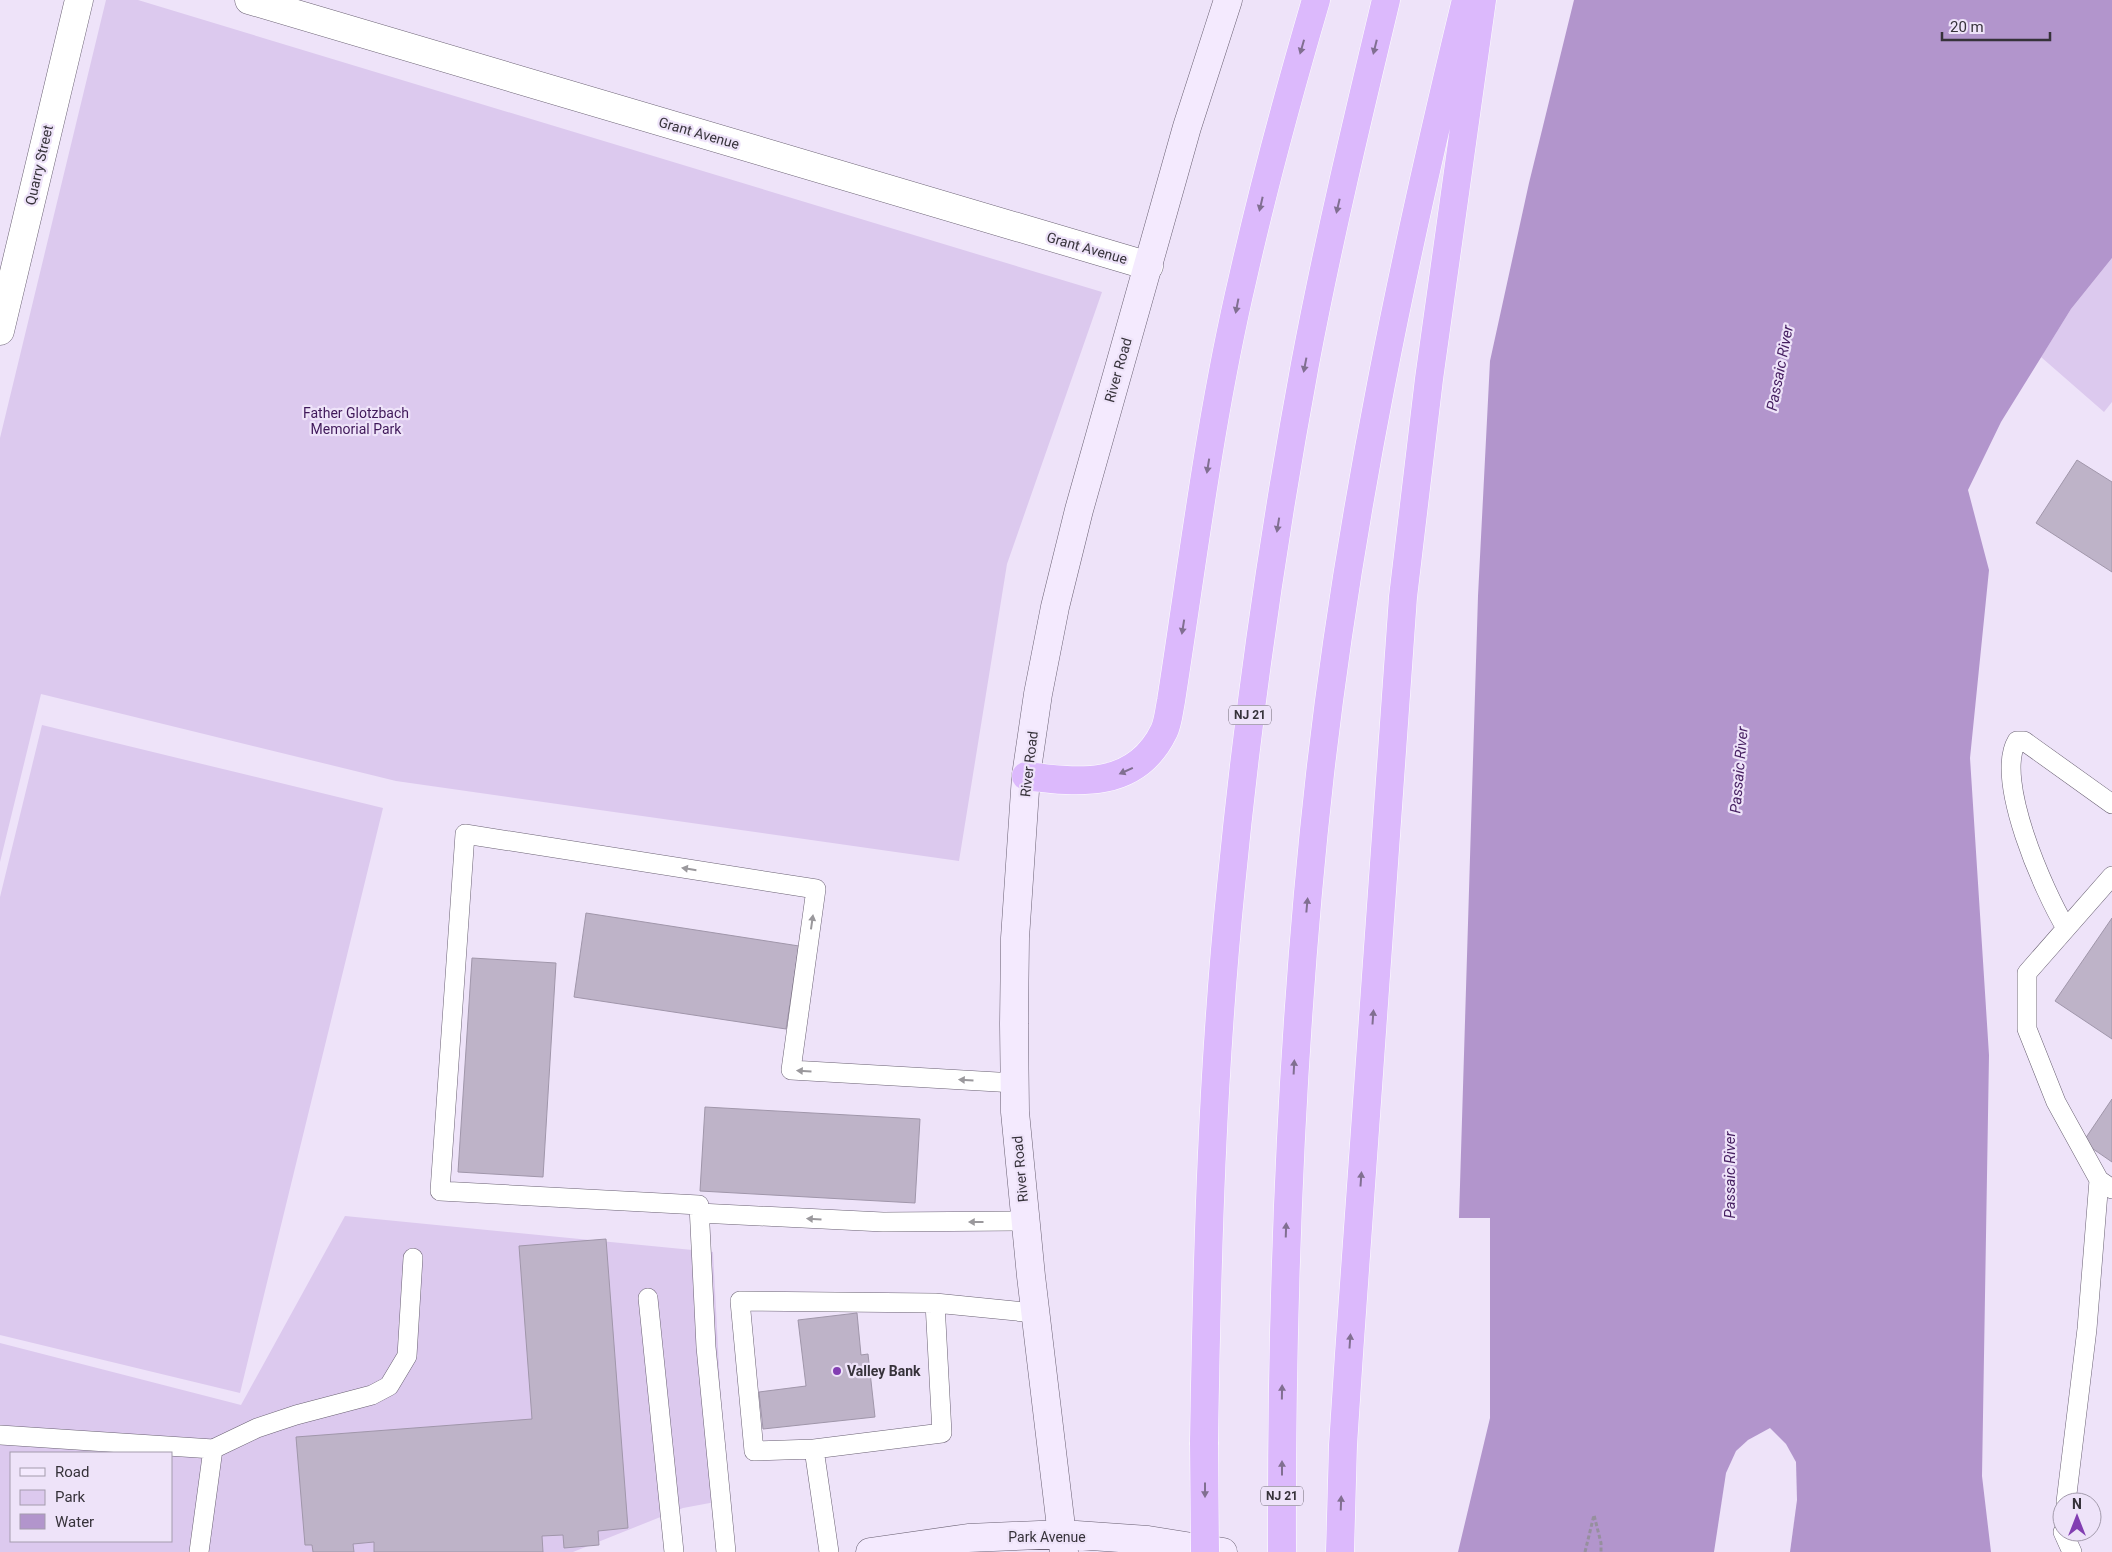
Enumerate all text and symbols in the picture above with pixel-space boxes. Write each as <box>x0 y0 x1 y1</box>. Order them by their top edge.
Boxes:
scale bar <box>1942 10 2050 42</box>
text: 20 m <box>1950 18 1984 36</box>
one-way arrow <box>1297 39 1305 54</box>
one-way arrow <box>1371 40 1379 55</box>
street label: Grant Avenue <box>657 114 741 152</box>
street label: Quarry Street <box>22 123 56 207</box>
one-way arrow <box>1256 196 1264 211</box>
one-way arrow <box>1334 198 1342 213</box>
street label: Grant Avenue <box>1045 229 1129 267</box>
one-way arrow <box>1233 299 1241 314</box>
water label: Passaic River <box>1763 323 1797 412</box>
street label: River Road <box>1101 336 1135 404</box>
one-way arrow <box>1301 357 1309 373</box>
park label: Father Glotzbach Memorial Park <box>303 405 409 437</box>
one-way arrow <box>1203 459 1211 475</box>
one-way arrow <box>1273 517 1281 533</box>
one-way arrow <box>1178 619 1186 635</box>
road number: NJ 21 <box>1229 706 1271 724</box>
water label: Passaic River <box>1726 725 1752 814</box>
street label: River Road <box>1017 730 1041 798</box>
one-way arrow <box>1118 766 1133 775</box>
one-way arrow <box>680 865 696 873</box>
one-way arrow <box>1303 897 1311 913</box>
one-way arrow <box>808 914 816 930</box>
one-way arrow <box>1369 1009 1377 1025</box>
one-way arrow <box>1290 1059 1298 1075</box>
one-way arrow <box>796 1066 812 1074</box>
one-way arrow <box>958 1076 974 1084</box>
water label: Passaic River <box>1721 1130 1739 1218</box>
street label: River Road <box>1009 1135 1031 1203</box>
one-way arrow <box>1358 1171 1366 1187</box>
one-way arrow <box>805 1215 821 1223</box>
one-way arrow <box>968 1218 984 1226</box>
one-way arrow <box>1283 1221 1291 1237</box>
one-way arrow <box>1346 1333 1354 1349</box>
place label: Valley Bank <box>847 1363 921 1379</box>
marker: Valley Bank <box>831 1365 843 1377</box>
one-way arrow <box>1279 1384 1287 1400</box>
legend <box>10 1452 172 1542</box>
one-way arrow <box>1278 1460 1286 1476</box>
text: Road <box>55 1463 89 1481</box>
one-way arrow <box>1201 1483 1209 1499</box>
road number: NJ 21 <box>1261 1486 1303 1505</box>
text: Park <box>55 1488 86 1506</box>
north arrow <box>2052 1492 2102 1542</box>
one-way arrow <box>1337 1495 1345 1511</box>
text: N <box>2072 1496 2082 1512</box>
text: Water <box>55 1513 94 1531</box>
street label: Park Avenue <box>1008 1529 1086 1545</box>

